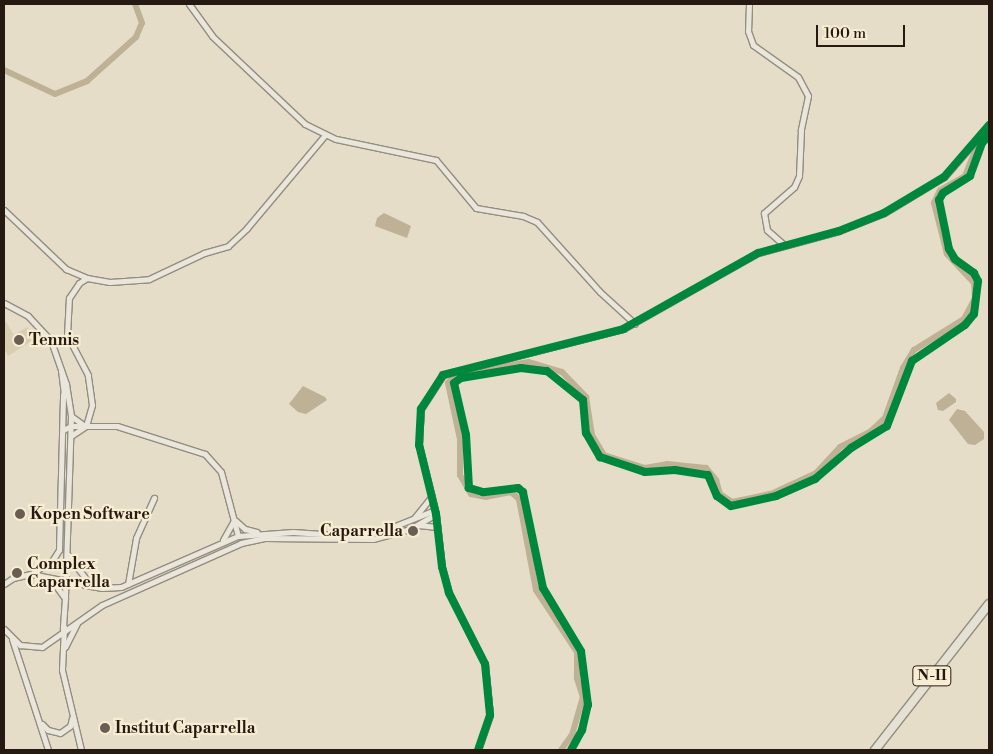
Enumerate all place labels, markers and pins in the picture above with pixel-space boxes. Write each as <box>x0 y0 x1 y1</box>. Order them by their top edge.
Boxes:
place label: Tennis <box>29 330 79 350</box>
marker: Tennis <box>13 334 25 346</box>
place label: Kopen Software <box>30 504 150 524</box>
marker: Kopen Software <box>14 508 26 520</box>
place label: Caparrella <box>320 521 403 541</box>
marker: Caparrella <box>407 525 419 537</box>
place label: Complex Caparrella <box>27 554 110 592</box>
marker: Complex Caparrella <box>11 567 23 579</box>
place label: Institut Caparrella <box>115 718 255 738</box>
marker: Institut Caparrella <box>99 722 111 734</box>

